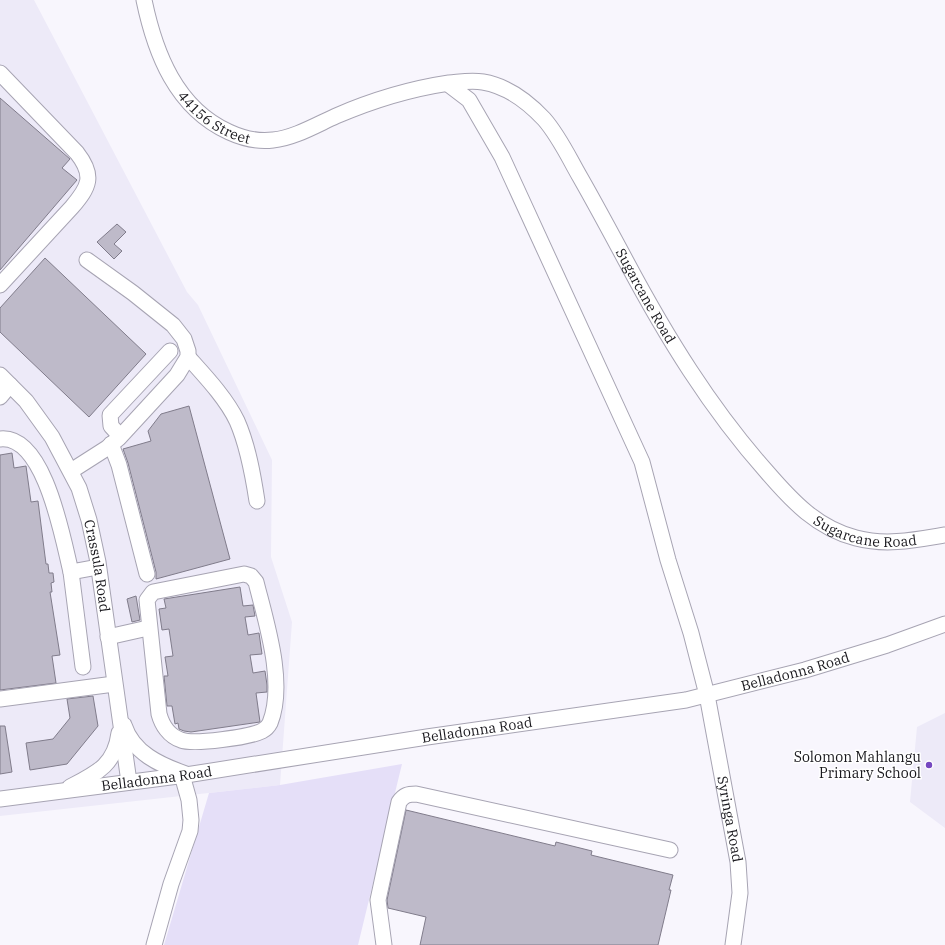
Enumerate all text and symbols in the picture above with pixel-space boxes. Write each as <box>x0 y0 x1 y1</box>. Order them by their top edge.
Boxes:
street label: 44156 Street <box>174 87 252 148</box>
street label: Sugarcane Road <box>612 245 680 347</box>
street label: Sugarcane Road <box>810 511 918 551</box>
street label: Crassula Road <box>80 518 114 614</box>
street label: Belladonna Road <box>739 648 852 695</box>
street label: Belladonna Road <box>420 713 534 747</box>
place label: Solomon Mahlangu Primary School <box>794 748 921 782</box>
marker: Solomon Mahlangu Primary School <box>924 760 934 770</box>
street label: Belladonna Road <box>100 762 214 795</box>
street label: Syringa Road <box>713 775 747 864</box>

